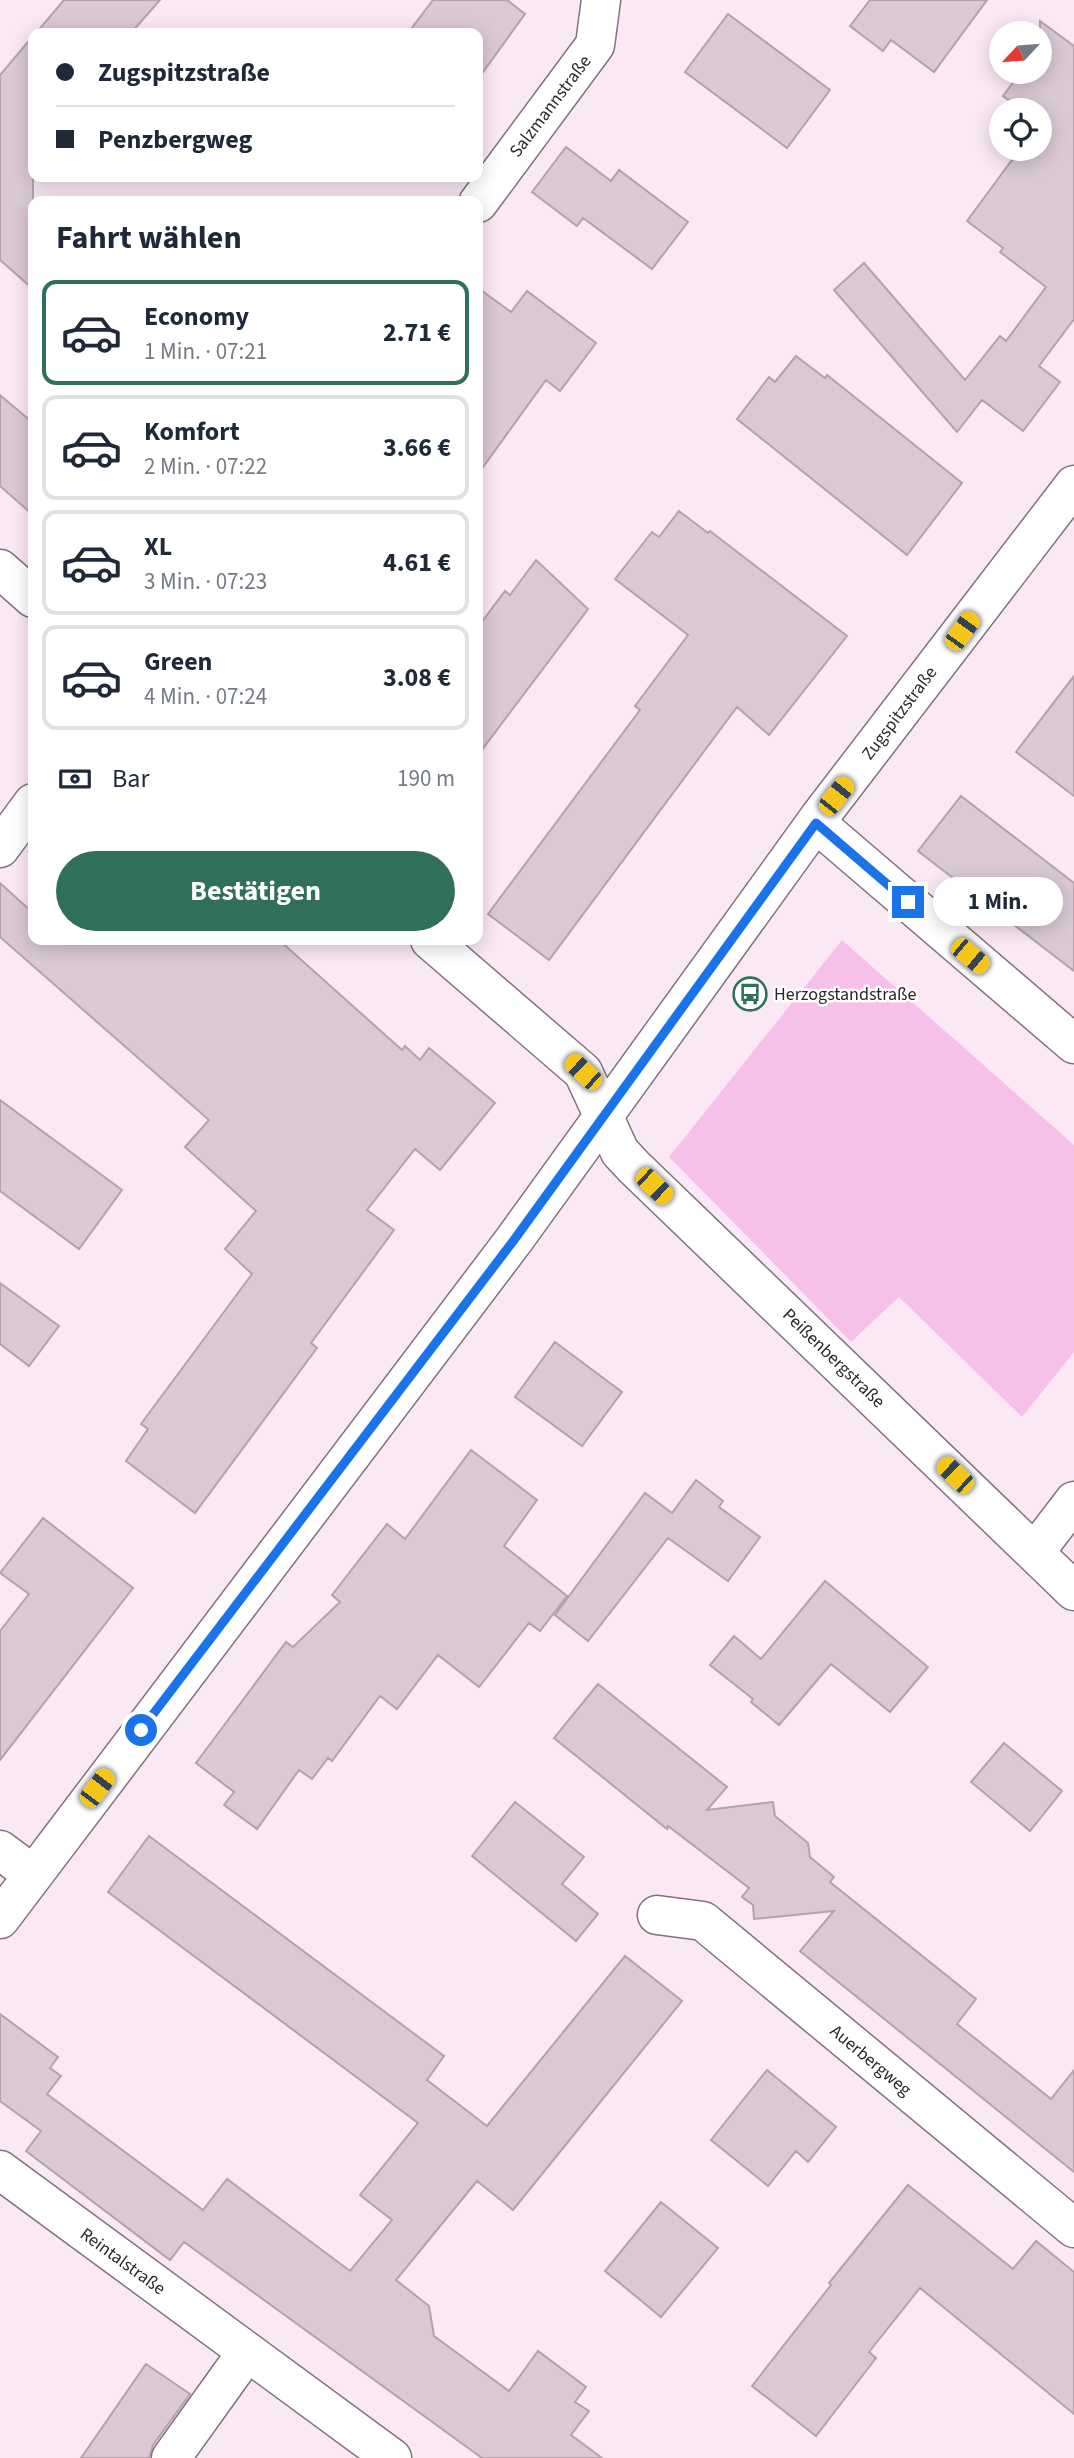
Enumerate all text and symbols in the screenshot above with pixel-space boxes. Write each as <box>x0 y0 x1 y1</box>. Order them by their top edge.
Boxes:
north arrow <box>989 21 1052 84</box>
map controls <box>989 21 1052 161</box>
street label: Salzmannstraße <box>504 50 597 163</box>
text: Zugspitzstraße <box>98 54 270 91</box>
button: locate <box>989 98 1052 161</box>
text: Penzbergweg <box>98 121 252 158</box>
text: Fahrt wählen <box>56 215 242 261</box>
text: Economy <box>144 298 249 335</box>
icon: car <box>60 301 123 364</box>
text: 2.71 € <box>383 314 451 351</box>
text: 1 Min. · 07:21 <box>144 335 267 368</box>
text: Komfort <box>144 413 240 450</box>
icon: car <box>60 416 123 479</box>
text: 3.66 € <box>383 429 451 466</box>
text: 2 Min. · 07:22 <box>144 450 267 483</box>
text: XL <box>144 528 172 565</box>
icon: car <box>60 531 123 594</box>
text: 4.61 € <box>383 544 451 581</box>
text: 3 Min. · 07:23 <box>144 565 267 598</box>
car <box>942 608 983 654</box>
text: Green <box>144 643 212 680</box>
icon: car <box>60 646 123 709</box>
text: 3.08 € <box>383 659 451 696</box>
street label: Zugspitzstraße <box>856 661 943 765</box>
text: 4 Min. · 07:24 <box>144 680 267 713</box>
icon: cash <box>56 760 94 798</box>
text: Bar <box>112 760 149 797</box>
text: 190 m <box>397 762 455 795</box>
car <box>815 773 858 819</box>
button: Bestätigen <box>56 851 455 931</box>
callout: 1 Min. <box>932 878 1062 926</box>
text: 1 Min. <box>968 885 1028 918</box>
route end <box>892 886 924 918</box>
car <box>948 934 993 978</box>
bus stop icon: Herzogstandstraße <box>731 975 769 1013</box>
place label: Herzogstandstraße <box>774 982 916 1007</box>
car <box>561 1050 606 1094</box>
car <box>632 1164 677 1208</box>
street label: Peißenbergstraße <box>777 1303 890 1414</box>
car <box>933 1453 978 1497</box>
route start <box>125 1714 157 1746</box>
car <box>76 1765 119 1811</box>
street label: Auerbergweg <box>825 2019 917 2102</box>
street label: Reintalstraße <box>75 2222 171 2301</box>

